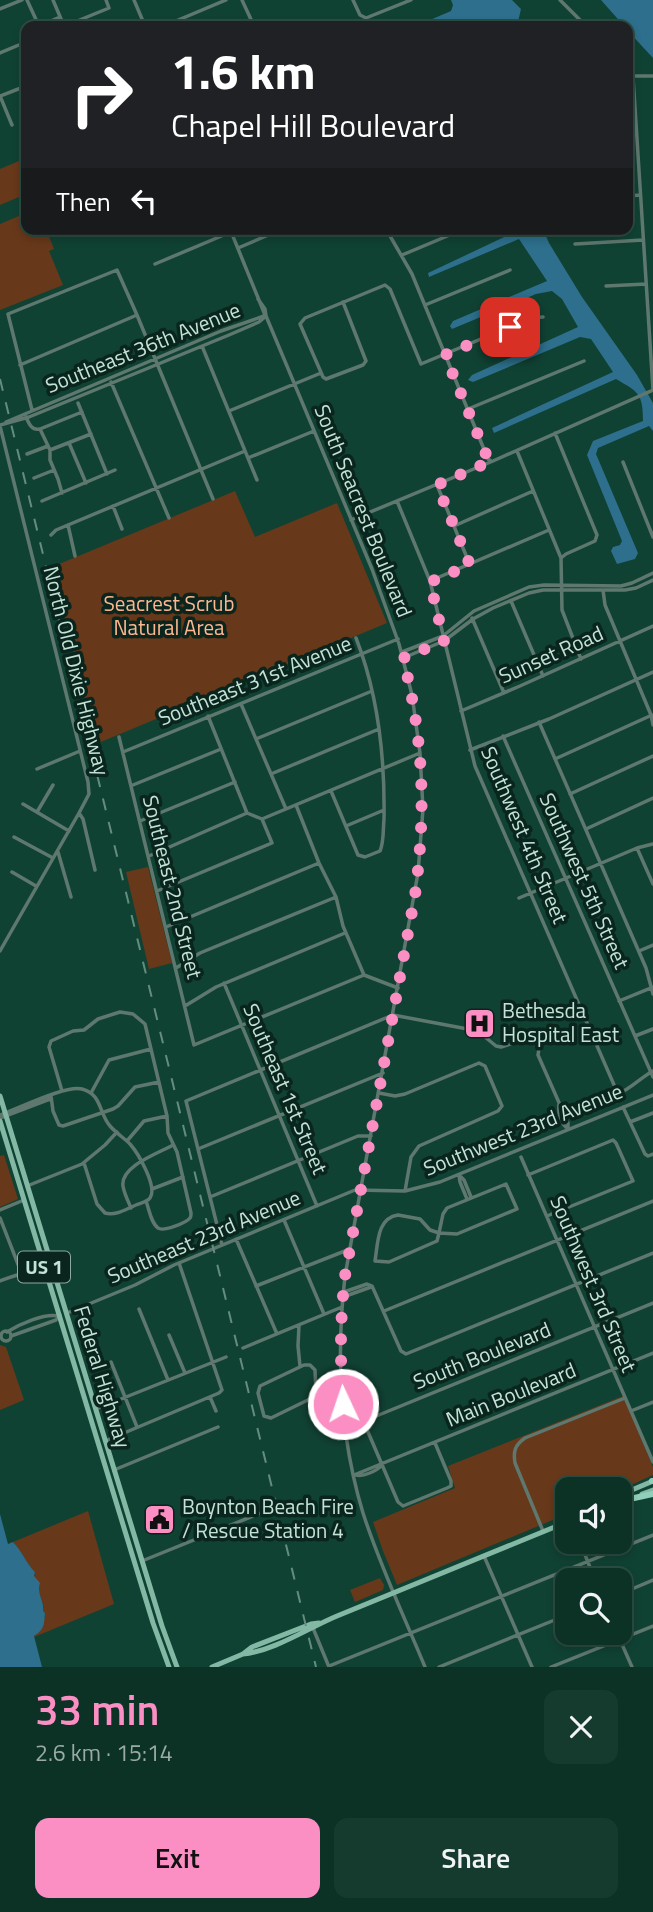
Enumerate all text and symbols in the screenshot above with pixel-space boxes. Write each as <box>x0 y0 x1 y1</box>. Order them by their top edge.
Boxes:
text: 1.6 km <box>171 33 316 108</box>
icon: right <box>56 49 147 140</box>
text: Chapel Hill Boulevard <box>171 101 455 149</box>
text: Then <box>56 182 111 221</box>
icon: left <box>125 182 163 220</box>
street label: Southeast 36th Avenue <box>40 293 245 401</box>
pin <box>480 297 540 357</box>
icon: arrive <box>491 308 529 346</box>
street label: South Seacrest Boulevard <box>307 399 421 622</box>
street label: North Old Dixie Highway <box>35 563 118 779</box>
park label: Seacrest Scrub Natural Area <box>103 587 235 643</box>
street label: Sunset Road <box>493 617 608 691</box>
street label: Southeast 31st Avenue <box>153 627 356 734</box>
street label: Southwest 4th Street <box>473 741 577 929</box>
street label: Southwest 5th Street <box>532 787 638 974</box>
street label: Southeast 2nd Street <box>135 792 211 982</box>
place label: Bethesda Hospital East <box>502 994 620 1050</box>
street label: Southeast 1st Street <box>235 998 337 1180</box>
hospital icon: Bethesda Hospital East <box>462 1006 496 1040</box>
street label: Southwest 23rd Avenue <box>418 1074 627 1184</box>
street label: Southeast 23rd Avenue <box>102 1181 305 1291</box>
street label: Southwest 3rd Street <box>542 1190 646 1377</box>
road number: US 1 <box>18 1252 70 1282</box>
street label: Federal Highway <box>66 1302 140 1452</box>
street label: South Boulevard <box>408 1313 555 1397</box>
street label: Main Boulevard <box>441 1353 580 1435</box>
position arrow <box>306 1367 380 1441</box>
map controls <box>555 1477 632 1645</box>
button: sound <box>555 1477 632 1554</box>
place label: Boynton Beach Fire / Rescue Station 4 <box>182 1490 354 1546</box>
public building icon: Boynton Beach Fire / Rescue Station 4 <box>142 1502 176 1536</box>
button: search <box>555 1568 632 1645</box>
text: 33 min <box>35 1677 160 1741</box>
button: close <box>544 1690 618 1764</box>
text: 2.6 km · 15:14 <box>35 1735 173 1770</box>
button: Exit <box>35 1818 320 1898</box>
button: Share <box>334 1818 618 1898</box>

